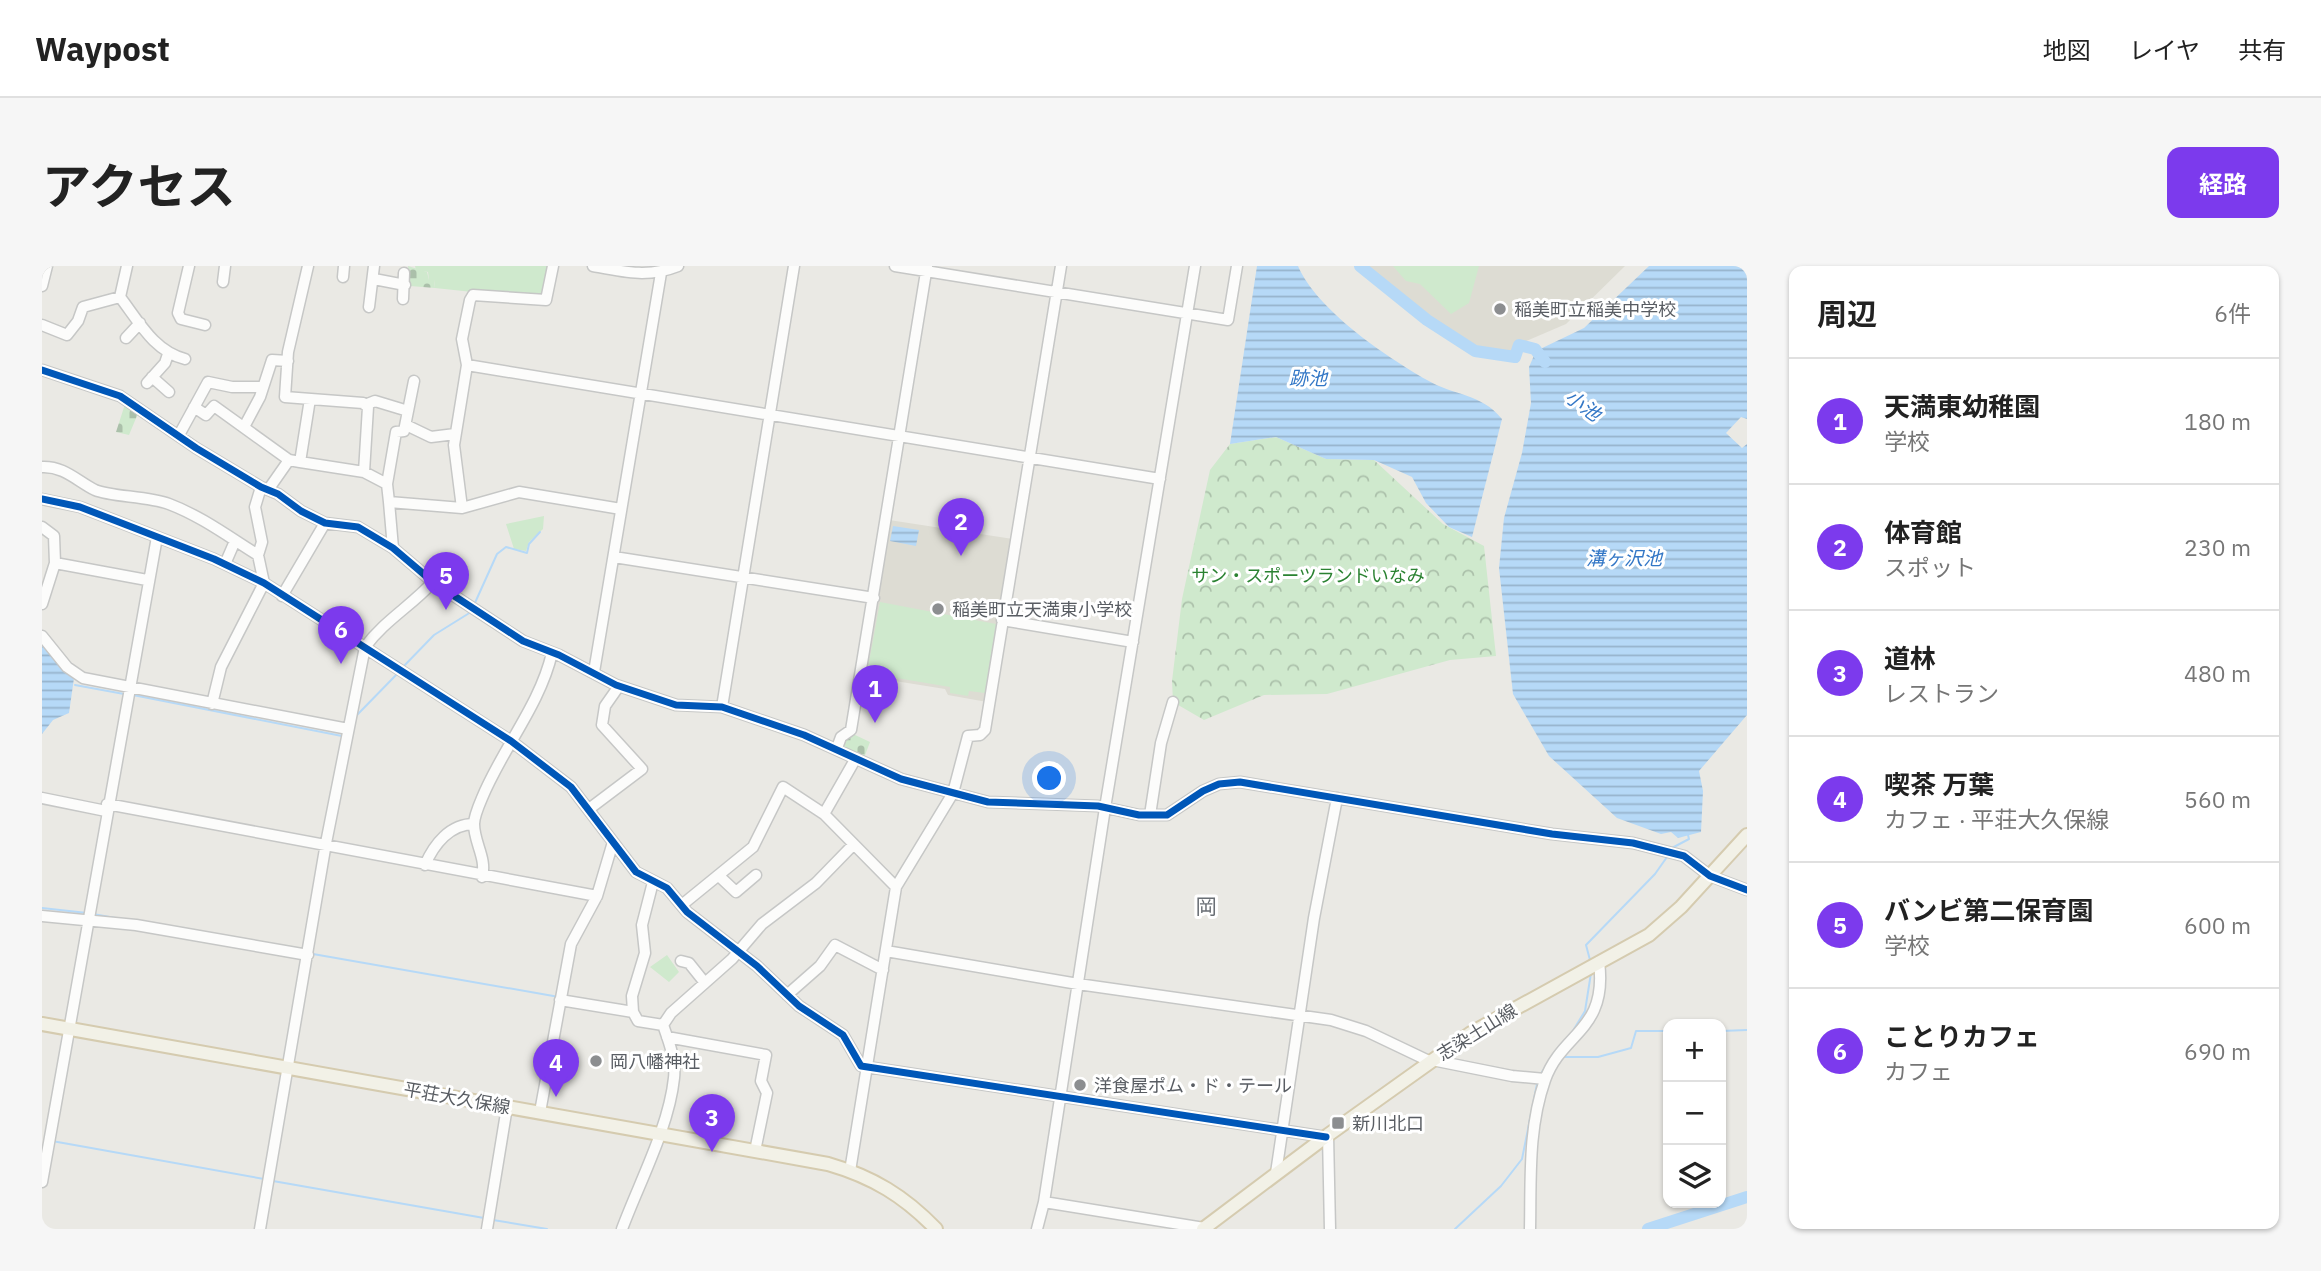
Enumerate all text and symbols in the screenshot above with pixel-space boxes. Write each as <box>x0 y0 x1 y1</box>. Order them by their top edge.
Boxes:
text: Waypost <box>35 27 170 70</box>
text: 地図 <box>2043 34 2091 66</box>
text: レイヤ <box>2129 34 2200 66</box>
text: 共有 <box>2238 34 2286 66</box>
button: 経路 <box>2167 147 2279 218</box>
text: アクセス <box>42 154 236 217</box>
text: 周辺 <box>1817 294 1877 333</box>
place label: 稲美町立稲美中学校 <box>1514 298 1676 321</box>
text: 6件 <box>2214 298 2251 328</box>
marker: 稲美町立稲美中学校 <box>1492 301 1508 317</box>
water label: 跡池 <box>1289 366 1329 390</box>
water label: 小池 <box>1561 384 1607 427</box>
text: 天満東幼稚園 <box>1884 389 2040 423</box>
text: 1 <box>1833 406 1847 436</box>
text: 180 m <box>2184 406 2251 436</box>
text: 学校 <box>1884 426 1930 456</box>
pin: 2 <box>938 498 984 556</box>
text: 体育館 <box>1884 515 1962 549</box>
text: 2 <box>1833 532 1847 562</box>
text: 230 m <box>2184 532 2251 562</box>
water label: 溝ヶ沢池 <box>1586 546 1664 570</box>
pin: 5 <box>423 552 469 610</box>
text: スポット <box>1884 552 1976 582</box>
park label: サン・スポーツランドいなみ <box>1191 564 1425 587</box>
place label: 稲美町立天満東小学校 <box>952 598 1132 621</box>
marker: 稲美町立天満東小学校 <box>930 601 946 617</box>
pin: 6 <box>318 606 364 664</box>
text: 道林 <box>1884 641 1936 675</box>
text: 3 <box>1833 658 1847 688</box>
text: 480 m <box>2184 658 2251 688</box>
pin: 1 <box>852 665 898 723</box>
text: レストラン <box>1884 678 1999 708</box>
your location <box>1032 761 1066 795</box>
text: 喫茶 万葉 <box>1884 767 1994 801</box>
text: 4 <box>1833 784 1847 814</box>
text: 560 m <box>2184 784 2251 814</box>
text: カフェ · 平荘大久保線 <box>1884 804 2109 834</box>
district label: 岡 <box>1196 892 1217 920</box>
text: バンビ第二保育園 <box>1884 893 2093 927</box>
text: 5 <box>1833 910 1847 940</box>
text: 600 m <box>2184 910 2251 940</box>
text: 学校 <box>1884 930 1930 960</box>
street label: 志染土山線 <box>1433 998 1521 1066</box>
map controls <box>1663 1019 1726 1208</box>
button: + <box>1663 1019 1726 1082</box>
text: ことりカフェ <box>1884 1019 2040 1053</box>
text: 6 <box>1833 1036 1847 1066</box>
text: 690 m <box>2184 1036 2251 1066</box>
pin: 4 <box>533 1039 579 1097</box>
place label: 岡八幡神社 <box>610 1050 700 1073</box>
marker: 岡八幡神社 <box>588 1053 604 1069</box>
text: カフェ <box>1884 1056 1953 1086</box>
place label: 洋食屋ポム・ド・テール <box>1094 1074 1292 1097</box>
street label: 平荘大久保線 <box>402 1077 512 1119</box>
marker: 洋食屋ポム・ド・テール <box>1072 1077 1088 1093</box>
button: − <box>1663 1082 1726 1145</box>
pin: 3 <box>689 1094 735 1152</box>
place label: 新川北口 <box>1352 1112 1424 1135</box>
marker: 新川北口 <box>1330 1115 1346 1131</box>
button: layers <box>1663 1145 1726 1208</box>

